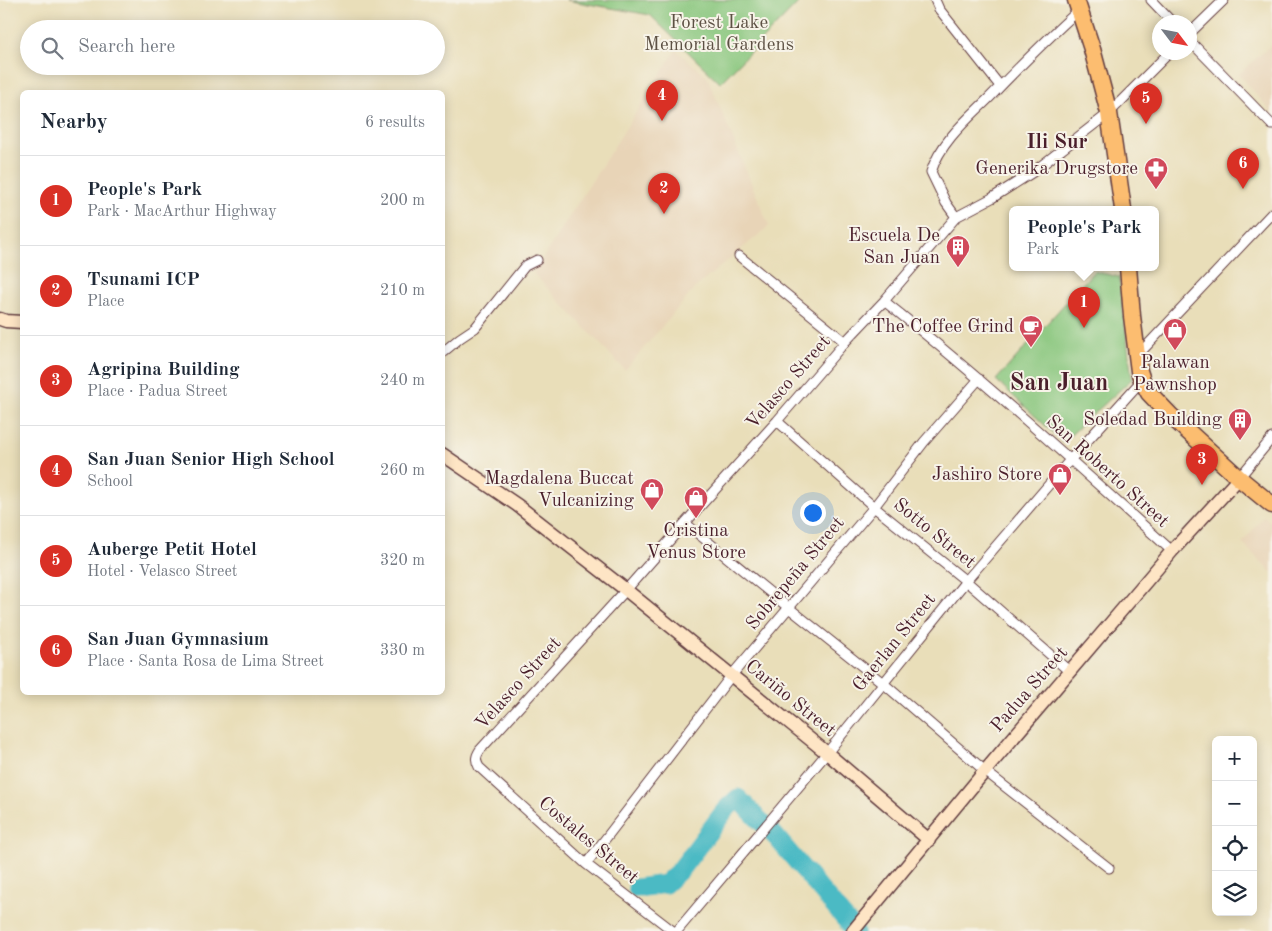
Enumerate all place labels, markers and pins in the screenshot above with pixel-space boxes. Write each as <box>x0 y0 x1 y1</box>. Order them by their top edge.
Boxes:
pin: 4 <box>646 80 678 121</box>
pin: 5 <box>1130 83 1162 124</box>
pin: 6 <box>1227 148 1259 189</box>
pharmacy icon: Generika Drugstore <box>1143 156 1169 190</box>
place label: Generika Drugstore <box>975 160 1138 179</box>
pin: 2 <box>648 173 680 214</box>
place label: Escuela De San Juan <box>848 227 940 268</box>
building icon: Escuela De San Juan <box>945 234 971 268</box>
pin: 1 <box>1068 287 1100 328</box>
cafe icon: The Coffee Grind <box>1018 314 1044 348</box>
shop icon: Palawan Pawnshop <box>1162 317 1188 351</box>
place label: The Coffee Grind <box>872 318 1014 337</box>
place label: Palawan Pawnshop <box>1133 354 1217 395</box>
building icon: Soledad Building <box>1227 407 1253 441</box>
place label: Soledad Building <box>1083 411 1223 430</box>
pin: 3 <box>1186 444 1218 485</box>
shop icon: Jashiro Store <box>1047 462 1073 496</box>
place label: Jashiro Store <box>932 466 1042 485</box>
place label: Magdalena Buccat Vulcanizing <box>484 470 635 511</box>
shop icon: Magdalena Buccat Vulcanizing <box>639 477 665 511</box>
shop icon: Cristina Venus Store <box>683 485 709 519</box>
place label: Cristina Venus Store <box>646 522 746 563</box>

